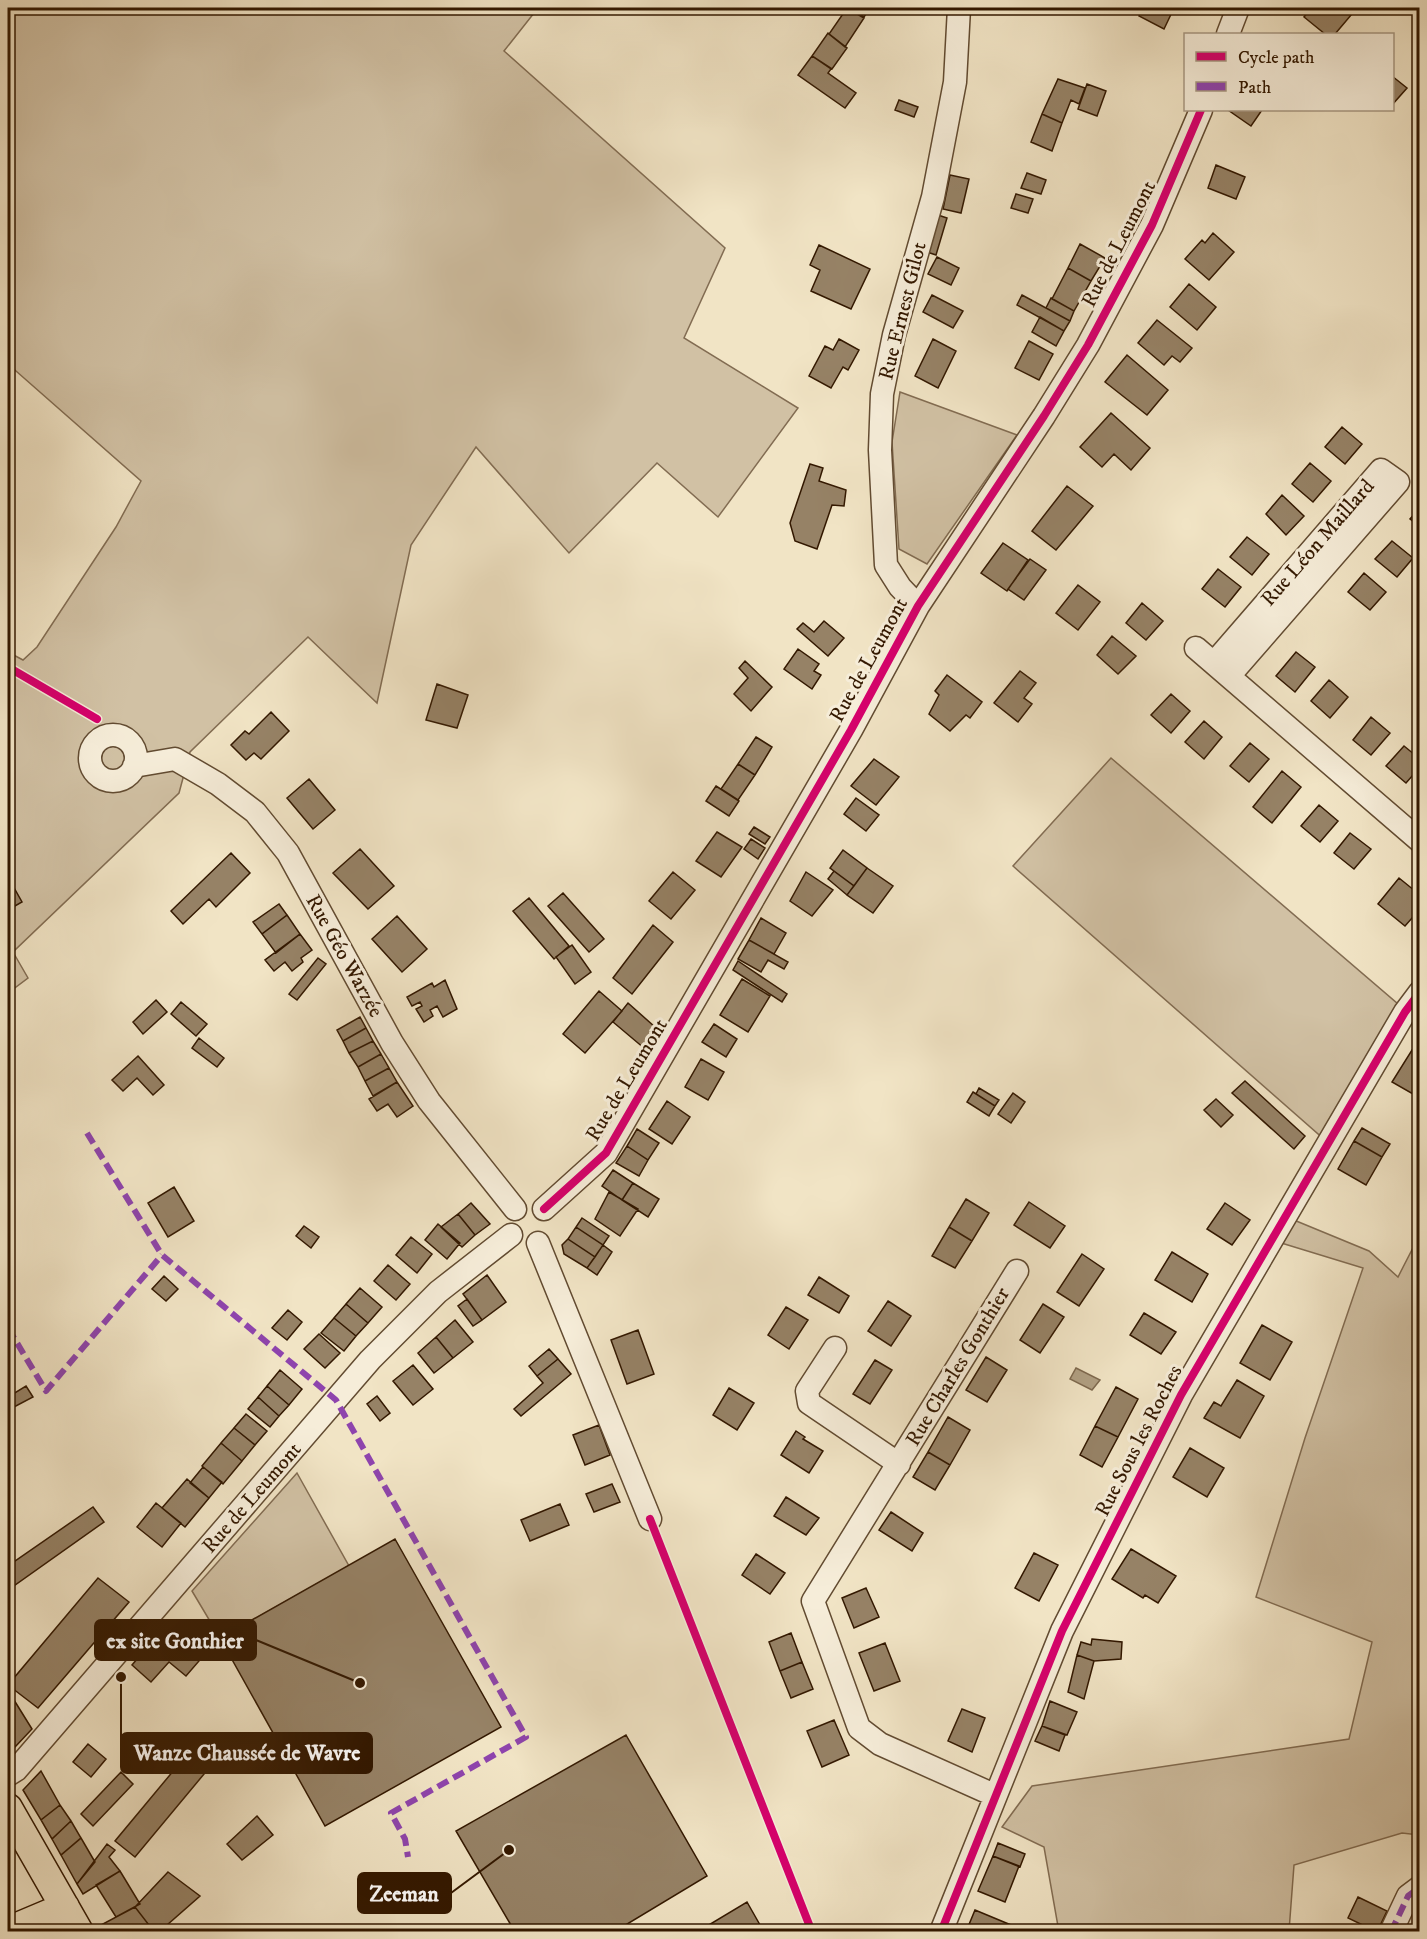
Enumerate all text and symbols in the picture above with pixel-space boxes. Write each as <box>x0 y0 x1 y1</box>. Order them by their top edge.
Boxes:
legend <box>1184 33 1394 111</box>
text: Cycle path <box>1238 47 1315 69</box>
text: Path <box>1238 77 1272 99</box>
street label: Rue de Leumont <box>1076 176 1162 312</box>
street label: Rue Ernest Gilot <box>873 239 933 383</box>
street label: Rue Léon Maillard <box>1256 474 1381 612</box>
street label: Rue de Leumont <box>824 593 914 727</box>
street label: Rue Géo Warzée <box>300 890 389 1022</box>
street label: Rue de Leumont <box>580 1014 674 1146</box>
street label: Rue Charles Gonthier <box>900 1283 1016 1451</box>
street label: Rue Sous les Roches <box>1090 1361 1188 1521</box>
street label: Rue de Leumont <box>197 1437 307 1559</box>
callout: ex site Gonthier <box>95 1620 256 1660</box>
text: ex site Gonthier <box>106 1628 245 1655</box>
callout: Wanze Chaussée de Wavre <box>121 1733 372 1773</box>
text: Wanze Chaussée de Wavre <box>133 1740 360 1767</box>
callout: Zeeman <box>358 1873 451 1913</box>
text: Zeeman <box>369 1881 439 1908</box>

